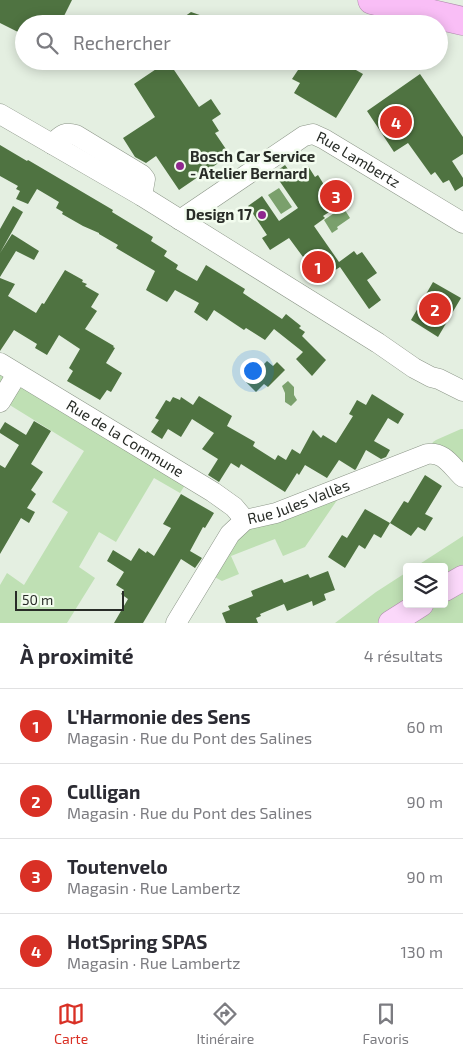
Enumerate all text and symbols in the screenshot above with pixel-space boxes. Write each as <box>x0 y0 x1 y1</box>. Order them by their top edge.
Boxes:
search box <box>15 15 448 70</box>
icon: search <box>33 29 61 57</box>
text: Rechercher <box>73 31 171 54</box>
pin: 4 <box>380 103 412 141</box>
street label: Rue Lambertz <box>314 127 404 191</box>
place label: Bosch Car Service - Atelier Bernard <box>190 147 315 182</box>
marker: Bosch Car Service - Atelier Bernard <box>174 160 186 172</box>
pin: 3 <box>320 177 352 215</box>
place label: Design 17 <box>186 205 252 223</box>
marker: Design 17 <box>256 209 268 221</box>
pin: 1 <box>302 248 334 286</box>
pin: 2 <box>419 290 451 328</box>
your location <box>240 358 266 384</box>
street label: Rue de la Commune <box>63 395 187 480</box>
street label: Rue Jules Vallès <box>245 475 352 527</box>
map controls <box>403 563 448 608</box>
button: layers <box>403 563 448 608</box>
scale bar <box>15 588 124 611</box>
text: 50 m <box>22 591 53 608</box>
text: À proximité <box>20 643 134 668</box>
text: 4 résultats <box>364 646 443 665</box>
text: L'Harmonie des Sens <box>67 705 251 728</box>
text: 1 <box>33 717 39 736</box>
text: 60 m <box>407 717 443 736</box>
text: Magasin · Rue du Pont des Salines <box>67 728 312 747</box>
text: Culligan <box>67 780 140 803</box>
text: 2 <box>31 792 41 811</box>
text: 90 m <box>407 792 443 811</box>
text: Magasin · Rue du Pont des Salines <box>67 803 312 822</box>
text: Toutenvelo <box>67 855 168 878</box>
text: 3 <box>31 867 41 886</box>
text: 90 m <box>407 867 443 886</box>
text: Magasin · Rue Lambertz <box>67 878 240 897</box>
text: HotSpring SPAS <box>67 930 207 953</box>
text: 4 <box>31 942 41 961</box>
text: 130 m <box>401 942 443 961</box>
text: Magasin · Rue Lambertz <box>67 953 240 972</box>
tab: Carte <box>54 1000 88 1047</box>
tab: Itinéraire <box>196 1000 254 1047</box>
tab: Favoris <box>362 1000 409 1047</box>

